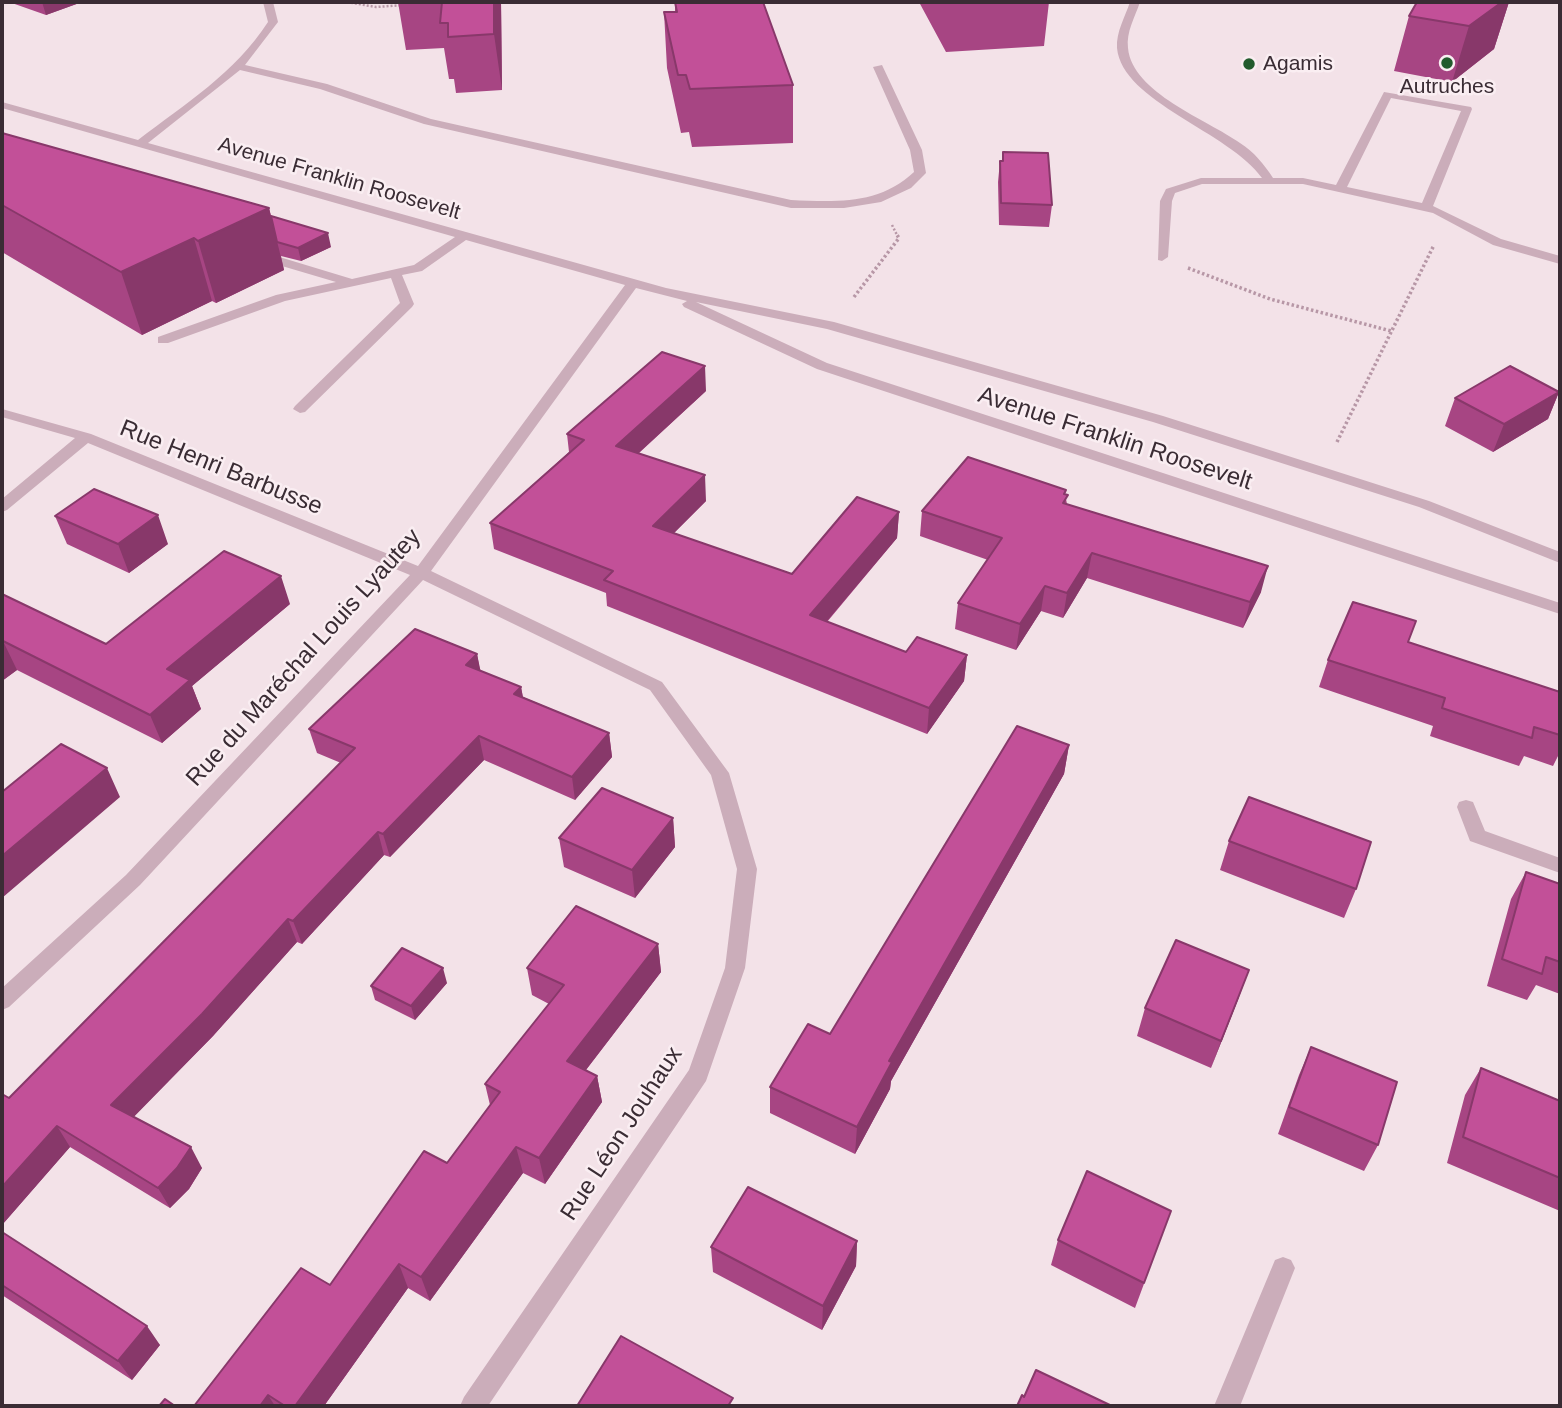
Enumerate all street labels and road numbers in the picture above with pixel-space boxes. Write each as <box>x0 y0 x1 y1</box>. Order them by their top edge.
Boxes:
street label: Avenue Franklin Roosevelt <box>215 132 463 226</box>
street label: Avenue Franklin Roosevelt <box>974 381 1256 497</box>
street label: Rue Henri Barbusse <box>115 414 327 522</box>
street label: Rue du Maréchal Louis Lyautey <box>181 523 427 793</box>
street label: Rue Léon Jouhaux <box>555 1042 689 1226</box>

